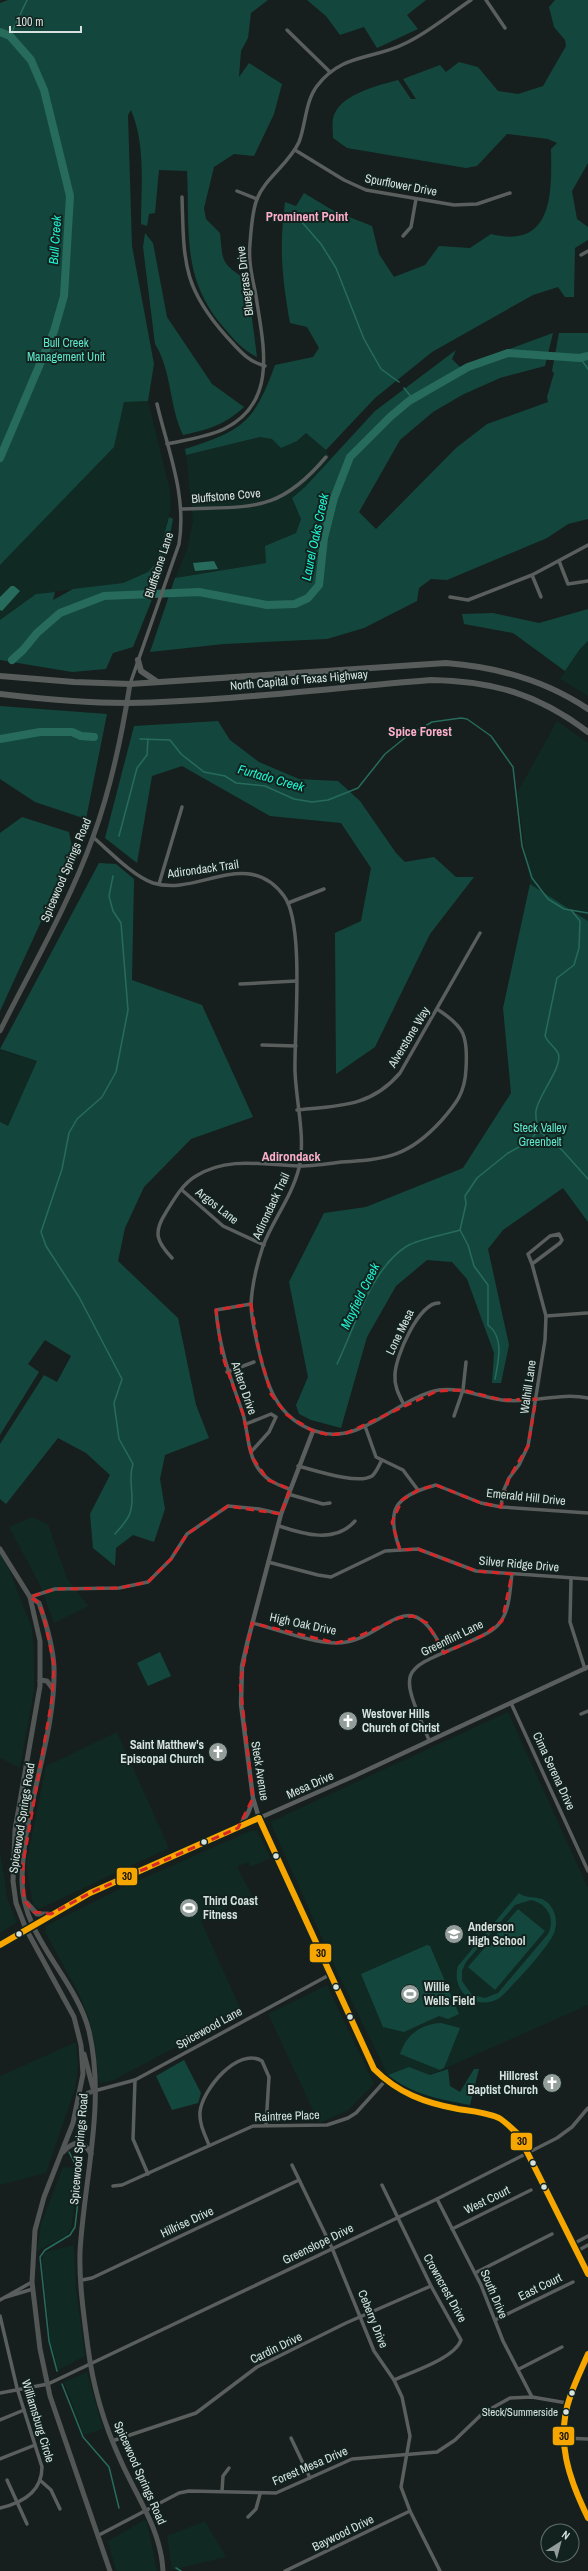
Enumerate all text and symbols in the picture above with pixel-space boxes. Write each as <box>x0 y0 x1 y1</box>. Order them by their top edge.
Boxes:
scale bar <box>10 8 81 34</box>
text: 100 m <box>16 14 43 30</box>
street label: Spurflower Drive <box>364 170 438 200</box>
district label: Prominent Point <box>266 208 349 225</box>
water label: Bull Creek <box>45 214 65 265</box>
street label: Bluegrass Drive <box>233 245 257 317</box>
park label: Bull Creek Management Unit <box>27 335 105 365</box>
street label: Bluffstone Cove <box>191 485 261 507</box>
water label: Laurel Oaks Creek <box>297 491 333 582</box>
street label: Bluffstone Lane <box>141 530 177 600</box>
street label: North Capital of Texas Highway <box>229 666 369 694</box>
district label: Spice Forest <box>388 723 452 740</box>
water label: Furtado Creek <box>236 760 307 796</box>
street label: Spicewood Springs Road <box>37 816 95 924</box>
street label: Adirondack Trail <box>165 856 240 882</box>
street label: Alverstone Way <box>384 1003 434 1071</box>
park label: Steck Valley Greenbelt <box>513 1120 567 1150</box>
district label: Adirondack <box>262 1148 320 1165</box>
street label: Adirondack Trail <box>248 1170 293 1243</box>
street label: Argos Lane <box>191 1184 242 1228</box>
water label: Mayfield Creek <box>337 1259 384 1332</box>
street label: Lone Mesa <box>382 1306 418 1357</box>
street label: Antero Drive <box>227 1358 261 1417</box>
street label: Walhill Lane <box>516 1359 540 1415</box>
street label: Emerald Hill Drive <box>485 1485 567 1509</box>
street label: Silver Ridge Drive <box>478 1553 560 1575</box>
street label: High Oak Drive <box>268 1609 338 1639</box>
street label: Greenflint Lane <box>418 1616 486 1660</box>
place label: Westover Hills Church of Christ <box>362 1706 440 1736</box>
church icon: Westover Hills Church of Christ <box>337 1710 359 1732</box>
street label: Cima Serena Drive <box>529 1729 579 1813</box>
place label: Saint Matthew's Episcopal Church <box>120 1737 205 1767</box>
street label: Steck Avenue <box>247 1740 273 1802</box>
church icon: Saint Matthew's Episcopal Church <box>207 1741 229 1763</box>
street label: Spicewood Springs Road <box>5 1762 39 1874</box>
street label: Mesa Drive <box>284 1767 336 1803</box>
unlabelled marker <box>199 1837 209 1847</box>
unlabelled marker <box>271 1851 281 1861</box>
line badge: 30 <box>116 1867 138 1886</box>
text: 30 <box>122 1869 132 1883</box>
place label: Third Coast Fitness <box>203 1893 258 1923</box>
sports icon: Third Coast Fitness <box>178 1897 200 1919</box>
place label: Anderson High School <box>468 1919 526 1949</box>
school or university icon: Anderson High School <box>443 1923 465 1945</box>
unlabelled marker <box>14 1929 24 1939</box>
line badge: 30 <box>309 1943 332 1963</box>
text: 30 <box>316 1946 326 1960</box>
place label: Willie Wells Field <box>424 1979 475 2009</box>
unlabelled marker <box>331 1982 341 1992</box>
sports icon: Willie Wells Field <box>399 1983 421 2005</box>
street label: Spicewood Lane <box>173 2003 245 2053</box>
unlabelled marker <box>345 2012 355 2022</box>
place label: Hillcrest Baptist Church <box>467 2068 539 2098</box>
church icon: Hillcrest Baptist Church <box>541 2072 563 2094</box>
street label: Spicewood Springs Road <box>66 2093 92 2205</box>
street label: Raintree Place <box>254 2107 320 2125</box>
line badge: 30 <box>510 2132 533 2151</box>
text: 30 <box>517 2134 527 2148</box>
unlabelled marker <box>528 2158 538 2168</box>
street label: West Court <box>461 2182 513 2218</box>
unlabelled marker <box>539 2182 549 2192</box>
street label: Hillrise Drive <box>158 2203 216 2241</box>
street label: Greenslope Drive <box>280 2220 356 2268</box>
street label: Crowncrest Drive <box>420 2251 470 2325</box>
street label: South Drive <box>476 2267 512 2321</box>
street label: East Court <box>516 2270 565 2304</box>
street label: Ceberry Drive <box>354 2288 392 2350</box>
street label: Cardin Drive <box>247 2329 305 2367</box>
street label: Williamsburg Circle <box>18 2378 58 2464</box>
unlabelled marker <box>567 2388 577 2398</box>
place label: Steck/Summerside <box>482 2405 558 2419</box>
marker: Steck/Summerside <box>561 2407 571 2417</box>
street label: Spicewood Springs Road <box>110 2419 170 2527</box>
line badge: 30 <box>552 2426 575 2446</box>
text: 30 <box>559 2429 569 2443</box>
street label: Forest Mesa Drive <box>270 2443 350 2489</box>
street label: Baywood Drive <box>310 2511 376 2555</box>
north arrow <box>540 2523 580 2563</box>
text: N <box>559 2527 573 2542</box>

